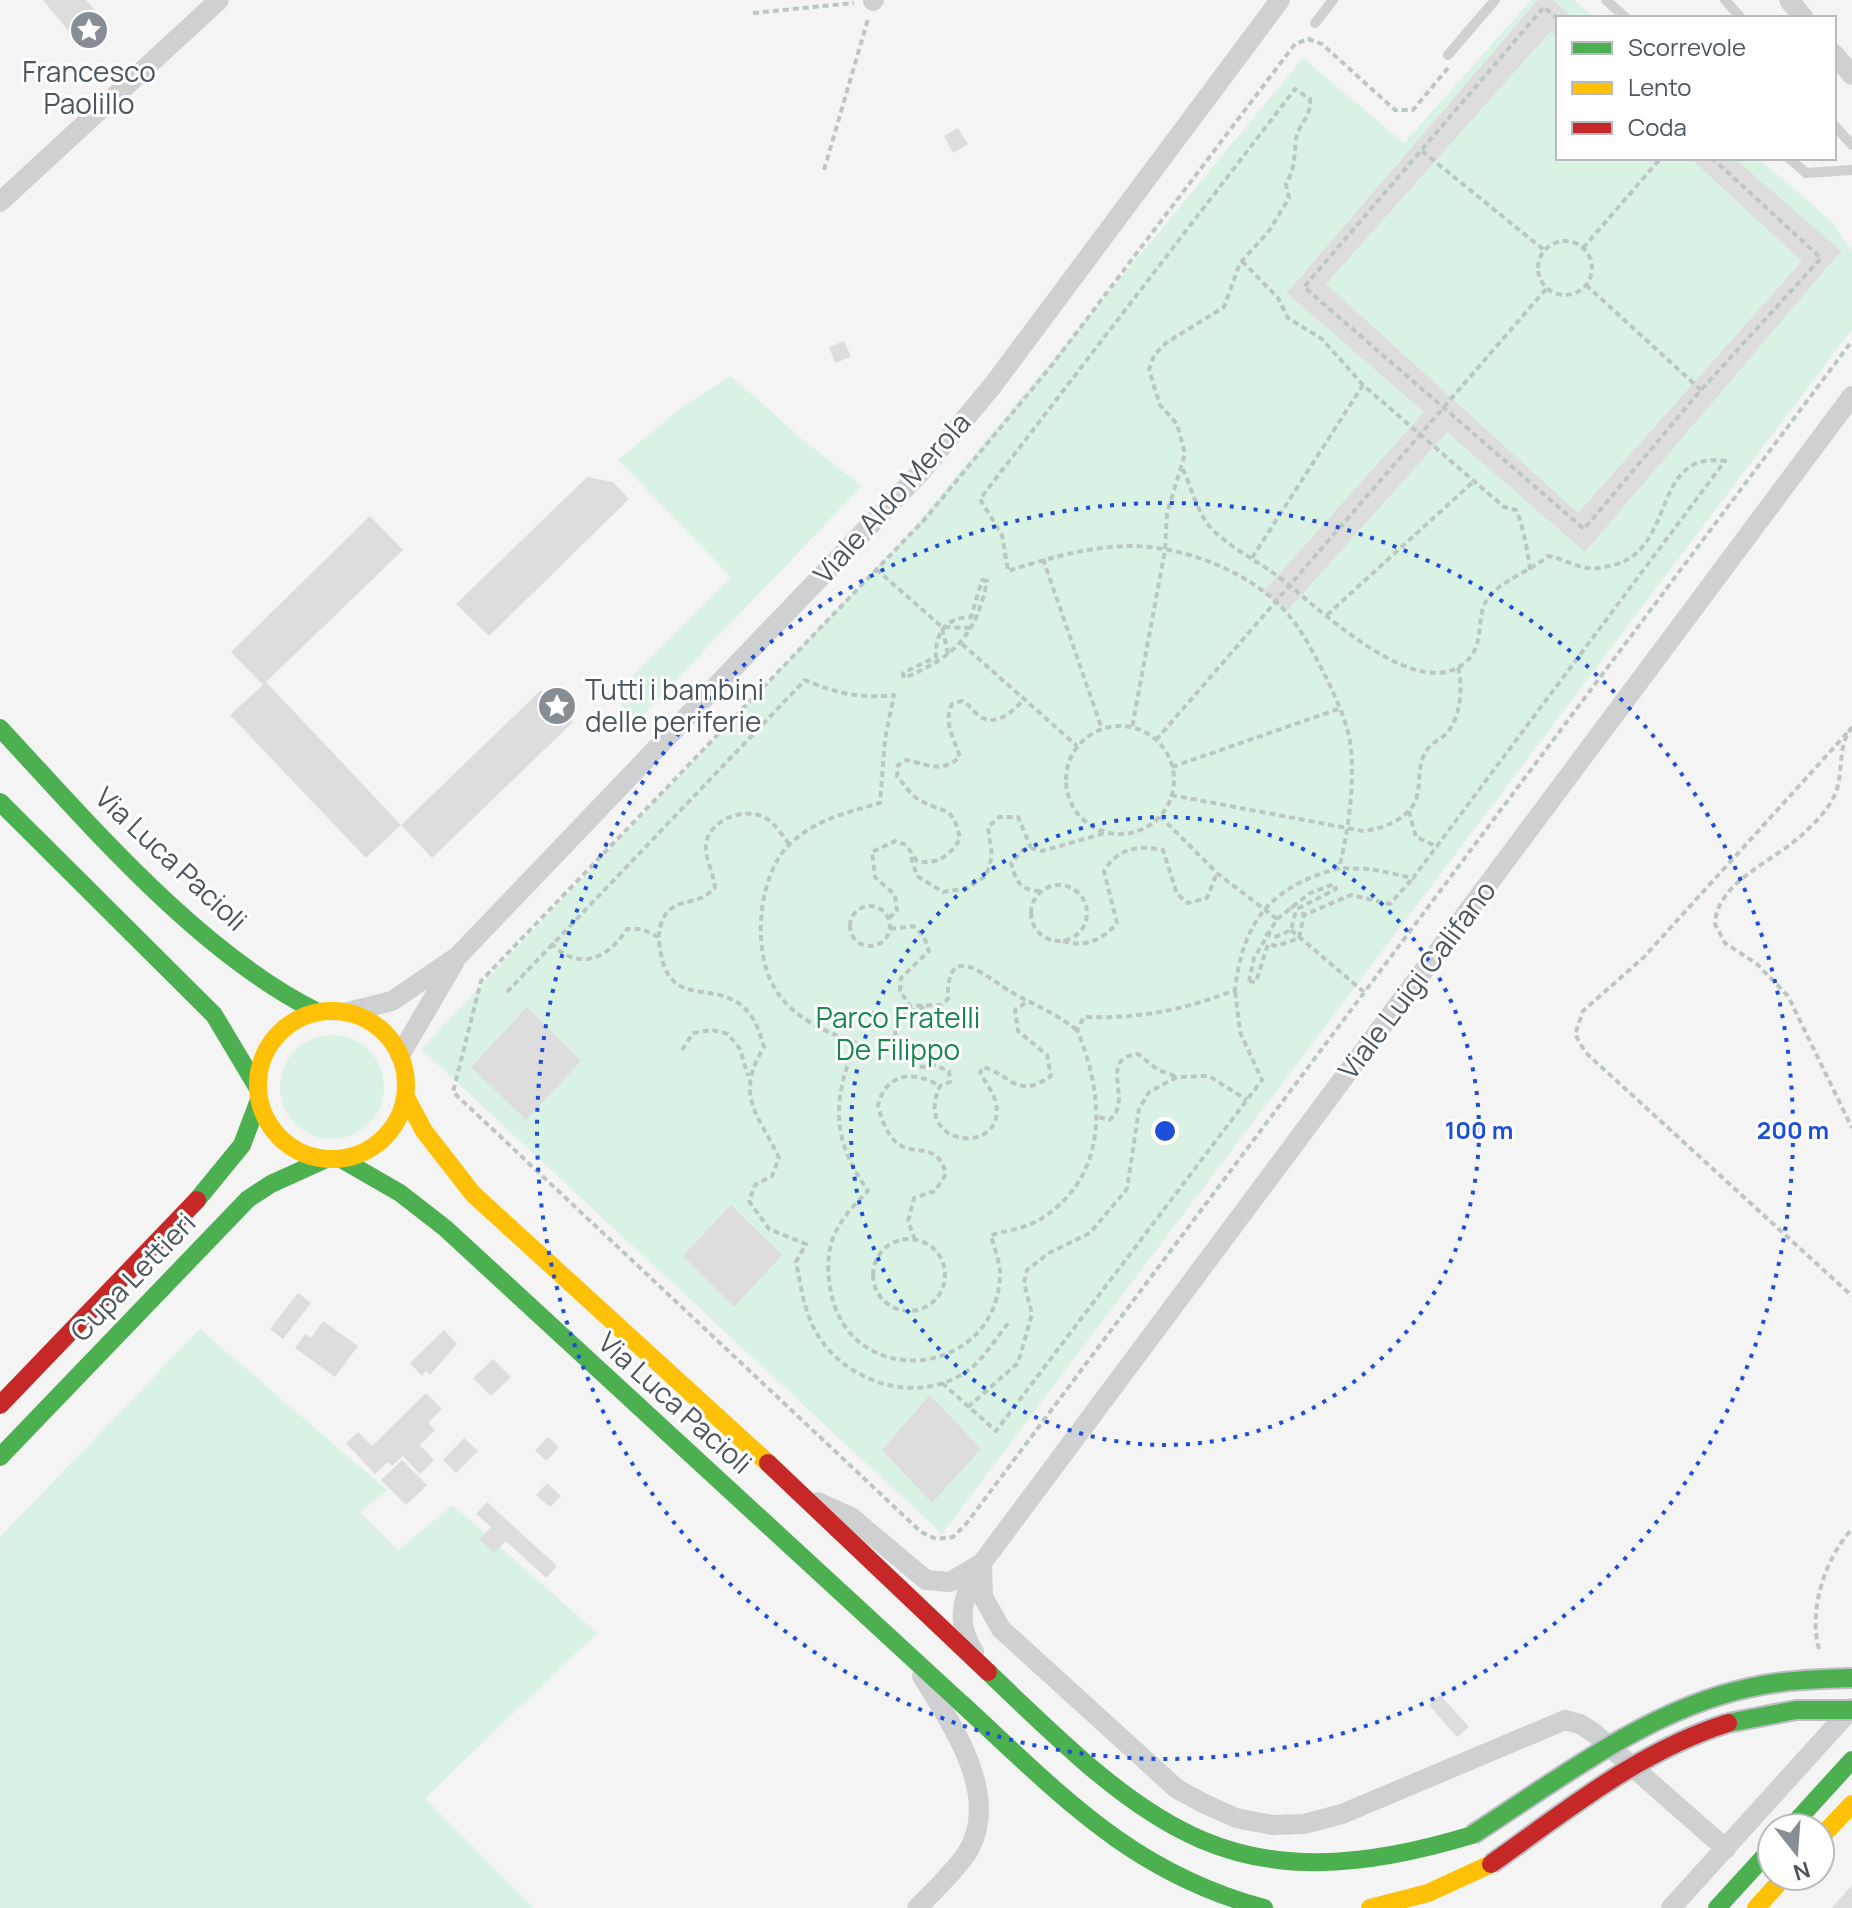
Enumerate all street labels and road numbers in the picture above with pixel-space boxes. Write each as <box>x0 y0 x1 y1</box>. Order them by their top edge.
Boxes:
street label: Viale Aldo Merola <box>804 403 978 591</box>
street label: Via Luca Pacioli <box>88 778 256 939</box>
street label: Viale Luigi Califano <box>1329 872 1504 1087</box>
street label: Cupa Lettieri <box>61 1204 203 1349</box>
street label: Via Luca Pacioli <box>591 1323 761 1481</box>

